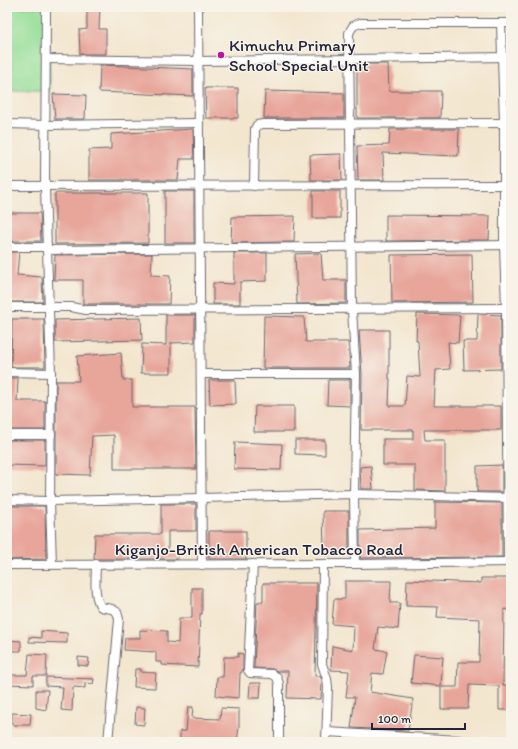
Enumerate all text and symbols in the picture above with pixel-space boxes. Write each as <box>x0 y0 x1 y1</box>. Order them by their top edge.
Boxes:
place label: Kimuchu Primary School Special Unit <box>229 35 369 75</box>
marker: Kimuchu Primary School Special Unit <box>216 50 226 60</box>
street label: Kiganjo-British American Tobacco Road <box>115 539 404 559</box>
scale bar <box>372 705 465 731</box>
text: 100 m <box>378 712 411 726</box>

